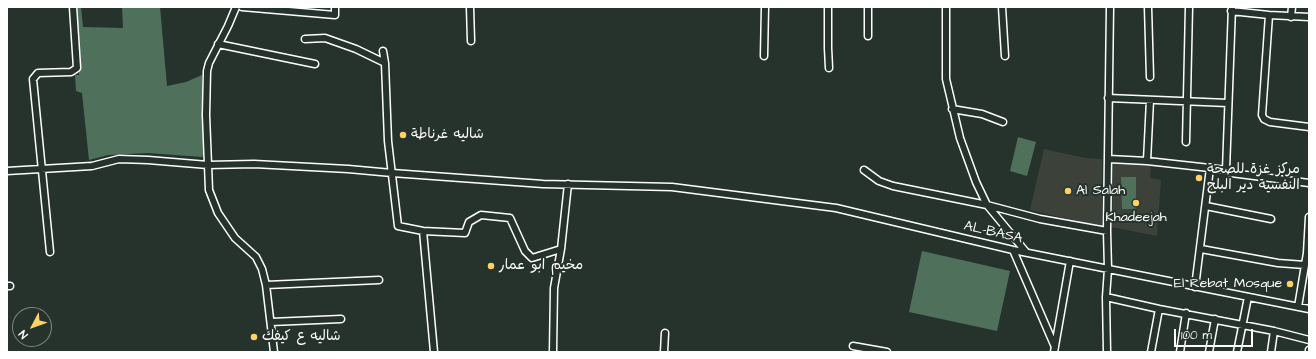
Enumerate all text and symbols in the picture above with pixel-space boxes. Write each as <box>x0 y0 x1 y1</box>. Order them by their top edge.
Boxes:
place label: شاليه غرناطة <box>411 127 484 143</box>
marker: شاليه غرناطة <box>398 130 408 140</box>
place label: مركز غزة للصحة النفسية دير البلح <box>1207 162 1300 194</box>
marker: مركز غزة للصحة النفسية دير البلح <box>1194 173 1204 183</box>
place label: Al Salah <box>1076 183 1125 199</box>
marker: Al Salah <box>1063 186 1073 196</box>
marker: Khadeejah <box>1131 198 1141 208</box>
place label: Khadeejah <box>1105 210 1167 226</box>
street label: AL-BASA <box>962 218 1024 248</box>
place label: مخيم ابو عمار <box>499 258 583 274</box>
marker: مخيم ابو عمار <box>486 261 496 271</box>
place label: El Rebat Mosque <box>1174 276 1282 292</box>
marker: El Rebat Mosque <box>1285 279 1295 289</box>
north arrow <box>12 307 52 347</box>
scale bar <box>1176 321 1255 347</box>
text: N <box>15 327 31 342</box>
text: 100 m <box>1181 327 1212 344</box>
place label: شاليه ع كيفك <box>262 329 341 345</box>
marker: شاليه ع كيفك <box>249 332 259 342</box>

